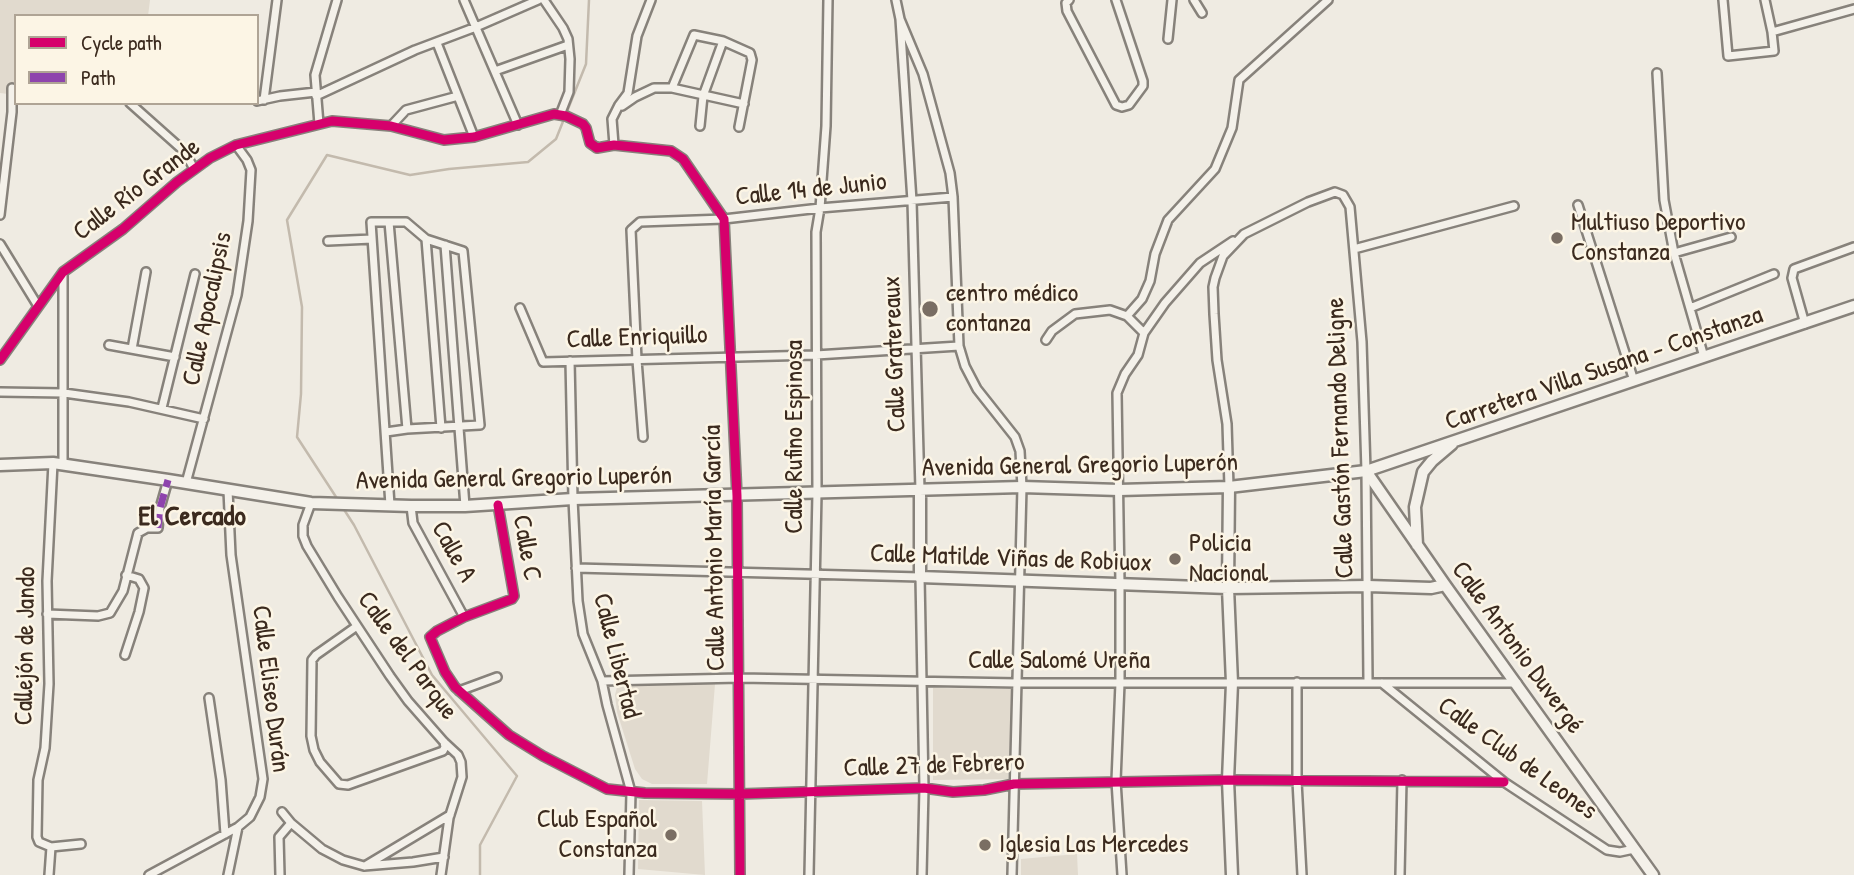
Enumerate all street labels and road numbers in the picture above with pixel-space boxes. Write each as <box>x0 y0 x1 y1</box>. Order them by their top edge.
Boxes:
street label: Calle Río Grande <box>67 132 207 248</box>
street label: Calle 14 de Junio <box>734 167 888 213</box>
street label: Calle Apocalipsis <box>176 229 240 389</box>
street label: Calle Gratereaux <box>877 275 913 433</box>
street label: Calle Gastón Fernando Deligne <box>1321 297 1361 579</box>
street label: Carretera Villa Susana - Constanza <box>1441 300 1767 438</box>
street label: Calle Enriquillo <box>566 320 708 356</box>
street label: Calle Rufino Espinosa <box>779 340 811 534</box>
street label: Calle Antonio María García <box>697 425 733 671</box>
street label: Avenida General Gregorio Luperón <box>922 448 1238 484</box>
street label: Avenida General Gregorio Luperón <box>356 461 672 497</box>
street label: Calle C <box>505 513 547 583</box>
street label: Calle A <box>424 516 482 588</box>
street label: Calle Matilde Viñas de Robiuox <box>870 538 1152 580</box>
street label: Calle Antonio Duvergé <box>1444 556 1590 740</box>
street label: Callejón de Jando <box>9 566 43 726</box>
street label: Calle del Parque <box>350 586 464 726</box>
street label: Calle Libertad <box>585 590 647 722</box>
street label: Calle Eliseo Durán <box>244 604 296 774</box>
street label: Calle Salomé Ureña <box>968 645 1150 677</box>
street label: Calle Club de Leones <box>1431 691 1603 827</box>
street label: Calle 27 de Febrero <box>843 747 1025 785</box>

